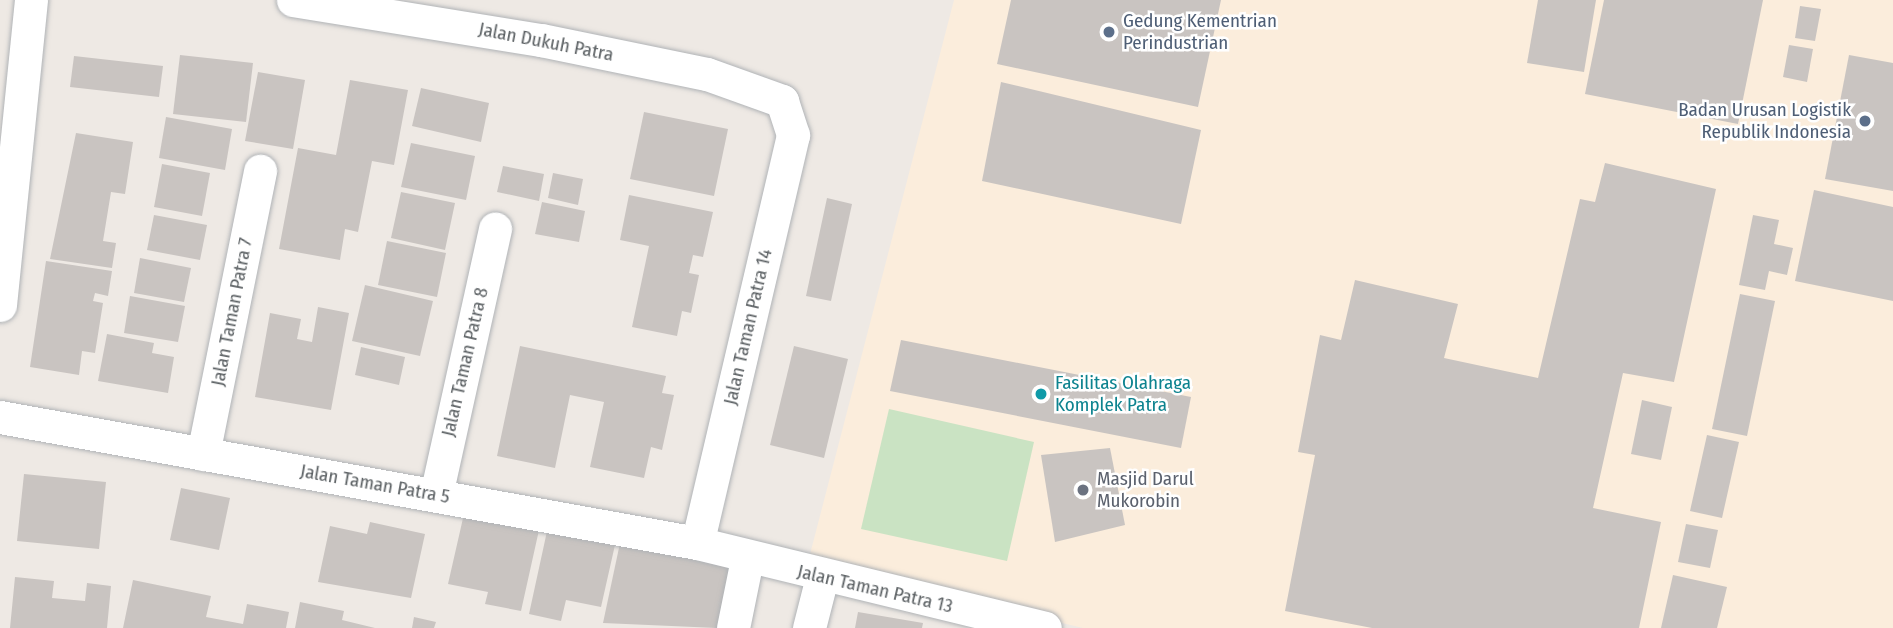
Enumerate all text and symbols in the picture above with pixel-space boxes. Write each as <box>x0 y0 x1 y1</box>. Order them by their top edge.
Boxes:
place label: Gedung Kementrian Perindustrian <box>1123 10 1277 54</box>
street label: Jalan Dukuh Patra <box>477 18 615 66</box>
marker: Gedung Kementrian Perindustrian <box>1101 24 1117 40</box>
place label: Badan Urusan Logistik Republik Indonesia <box>1678 99 1851 143</box>
marker: Badan Urusan Logistik Republik Indonesia <box>1857 113 1873 129</box>
street label: Jalan Taman Patra 7 <box>206 236 258 388</box>
street label: Jalan Taman Patra 14 <box>719 247 777 407</box>
street label: Jalan Taman Patra 8 <box>437 285 493 439</box>
place label: Fasilitas Olahraga Komplek Patra <box>1055 372 1191 416</box>
marker: Fasilitas Olahraga Komplek Patra <box>1033 386 1049 402</box>
street label: Jalan Taman Patra 5 <box>298 460 452 508</box>
place label: Masjid Darul Mukorobin <box>1097 468 1194 512</box>
marker: Masjid Darul Mukorobin <box>1075 482 1091 498</box>
street label: Jalan Taman Patra 13 <box>795 560 955 618</box>

